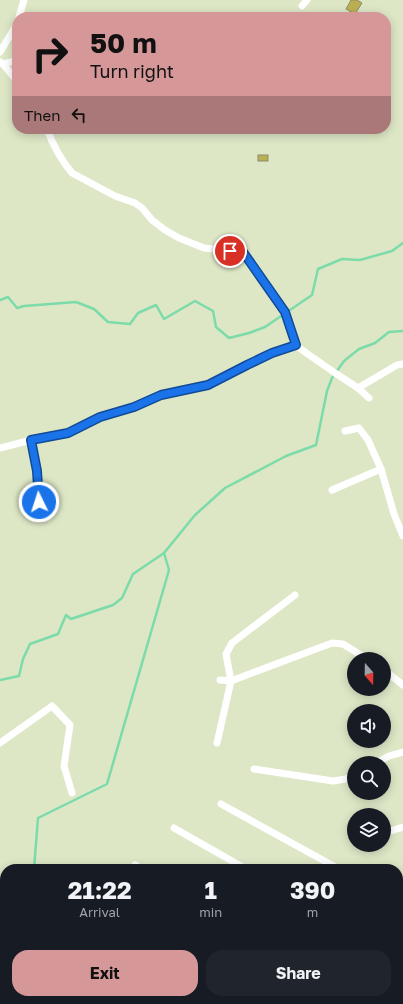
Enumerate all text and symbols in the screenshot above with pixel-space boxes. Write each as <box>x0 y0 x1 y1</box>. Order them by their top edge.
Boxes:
text: 50 m <box>90 26 157 59</box>
icon: right <box>24 28 76 80</box>
text: Turn right <box>90 60 174 82</box>
icon: left <box>68 104 90 126</box>
text: Then <box>24 106 60 124</box>
pin <box>213 234 247 268</box>
icon: arrive <box>219 240 241 262</box>
position arrow <box>18 481 60 523</box>
north arrow <box>347 652 391 696</box>
map controls <box>347 652 391 852</box>
button: sound <box>347 704 391 748</box>
button: search <box>347 756 391 800</box>
button: layers <box>347 808 391 852</box>
text: 21:22 <box>68 875 132 904</box>
text: 1 <box>205 875 217 904</box>
text: 390 <box>290 875 335 904</box>
text: Arrival <box>79 904 120 920</box>
text: min <box>199 904 222 920</box>
text: m <box>307 904 318 920</box>
button: Exit <box>12 950 198 996</box>
button: Share <box>206 950 391 996</box>

